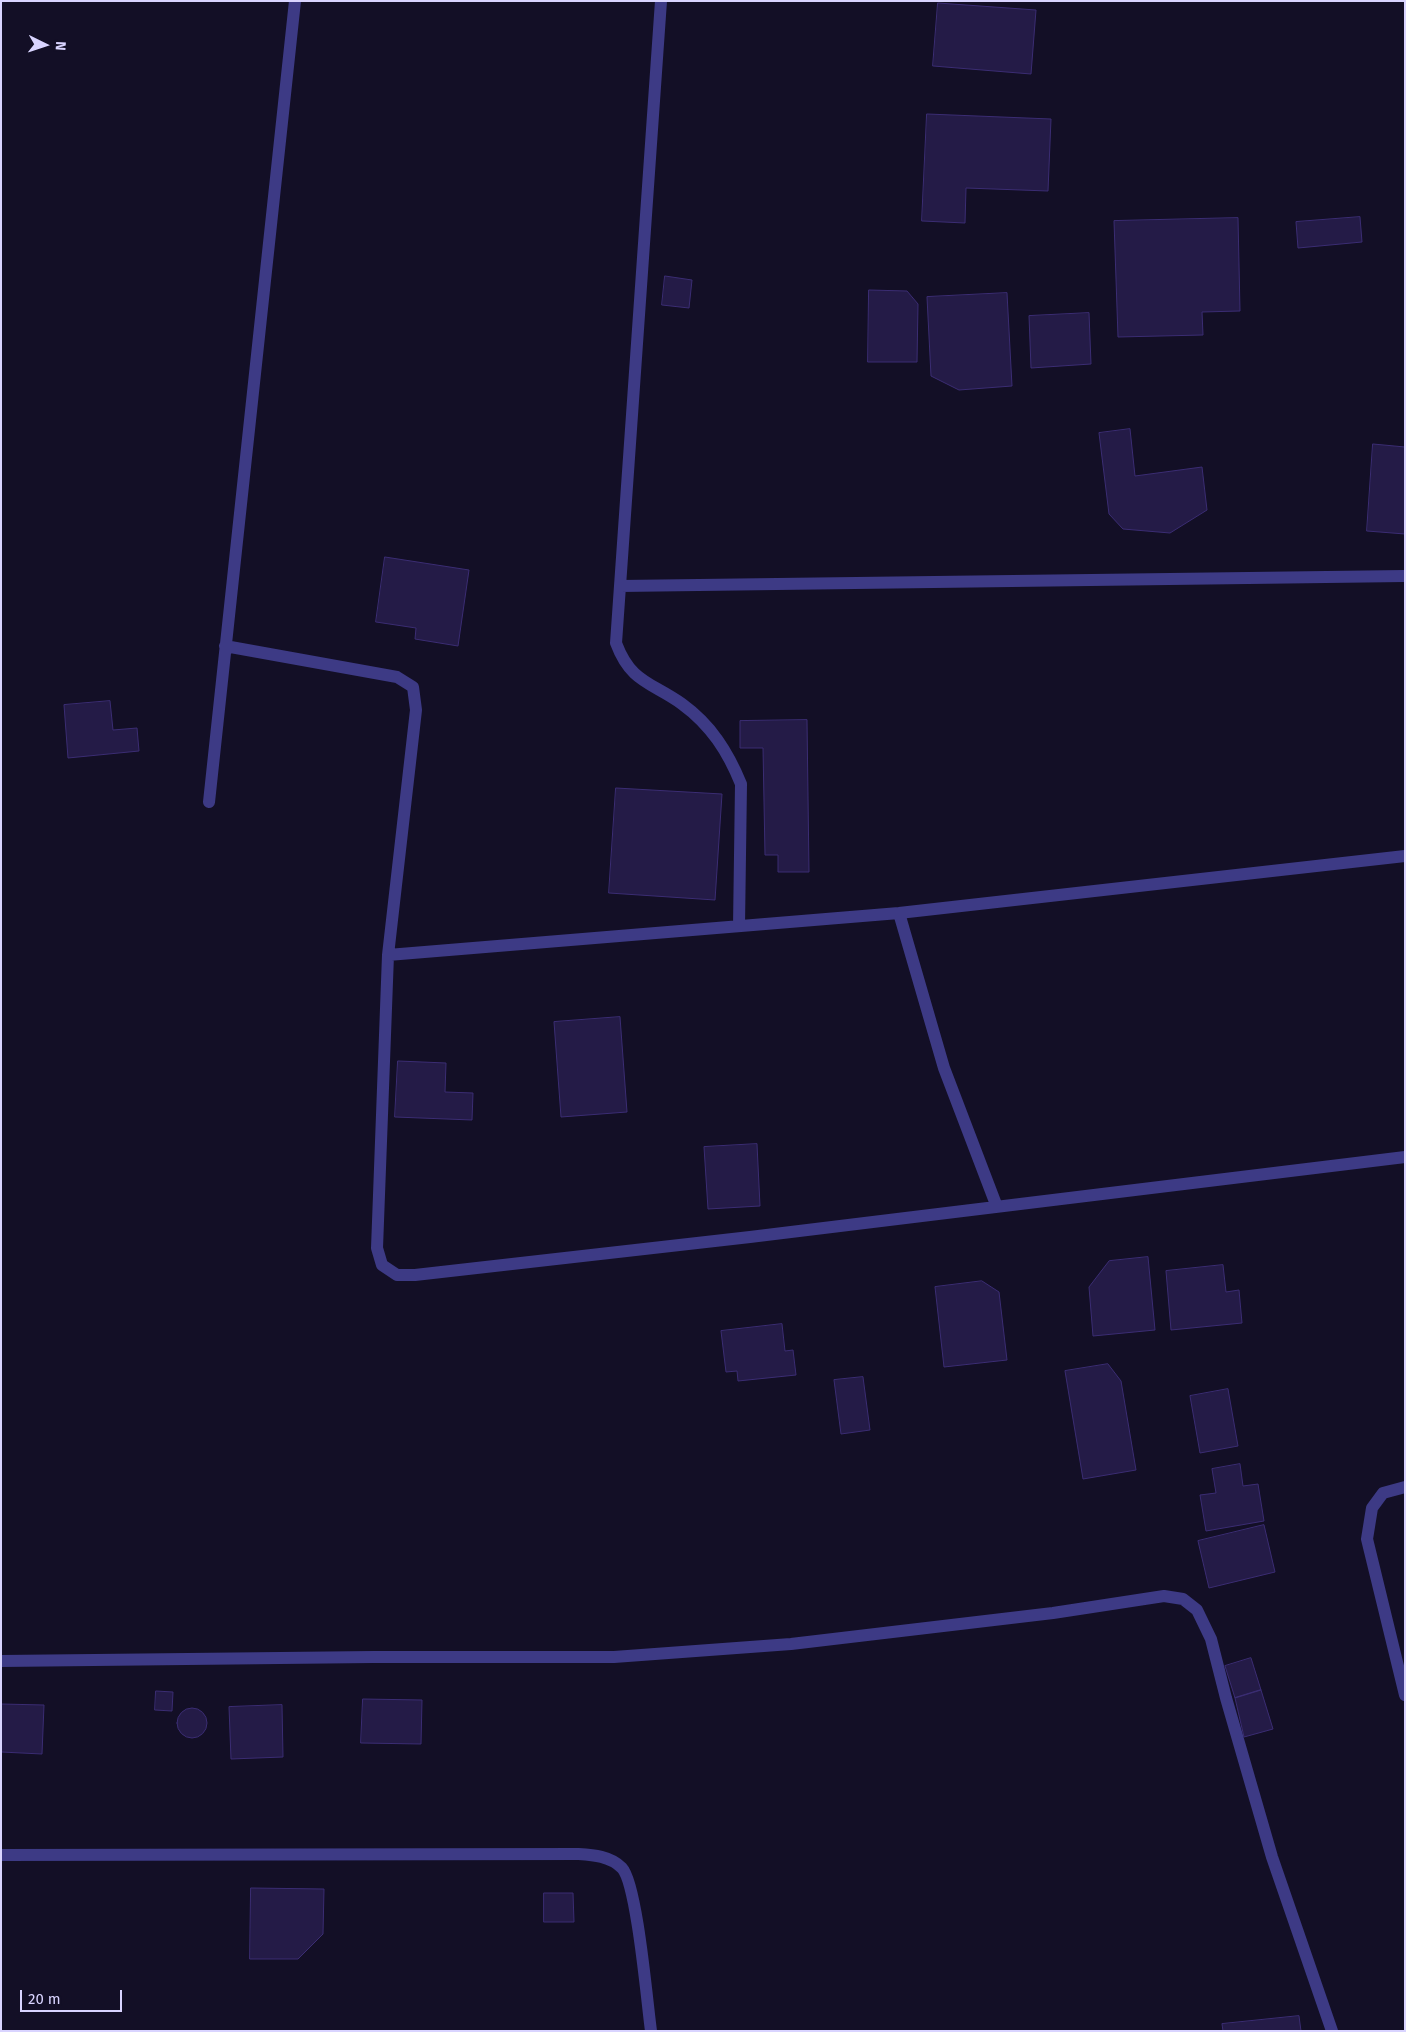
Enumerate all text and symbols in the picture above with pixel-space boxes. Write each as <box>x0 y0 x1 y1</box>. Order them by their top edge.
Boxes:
north arrow <box>20 20 70 70</box>
text: N <box>52 41 69 51</box>
scale bar <box>22 1980 125 2012</box>
text: 20 m <box>28 1990 61 2008</box>

